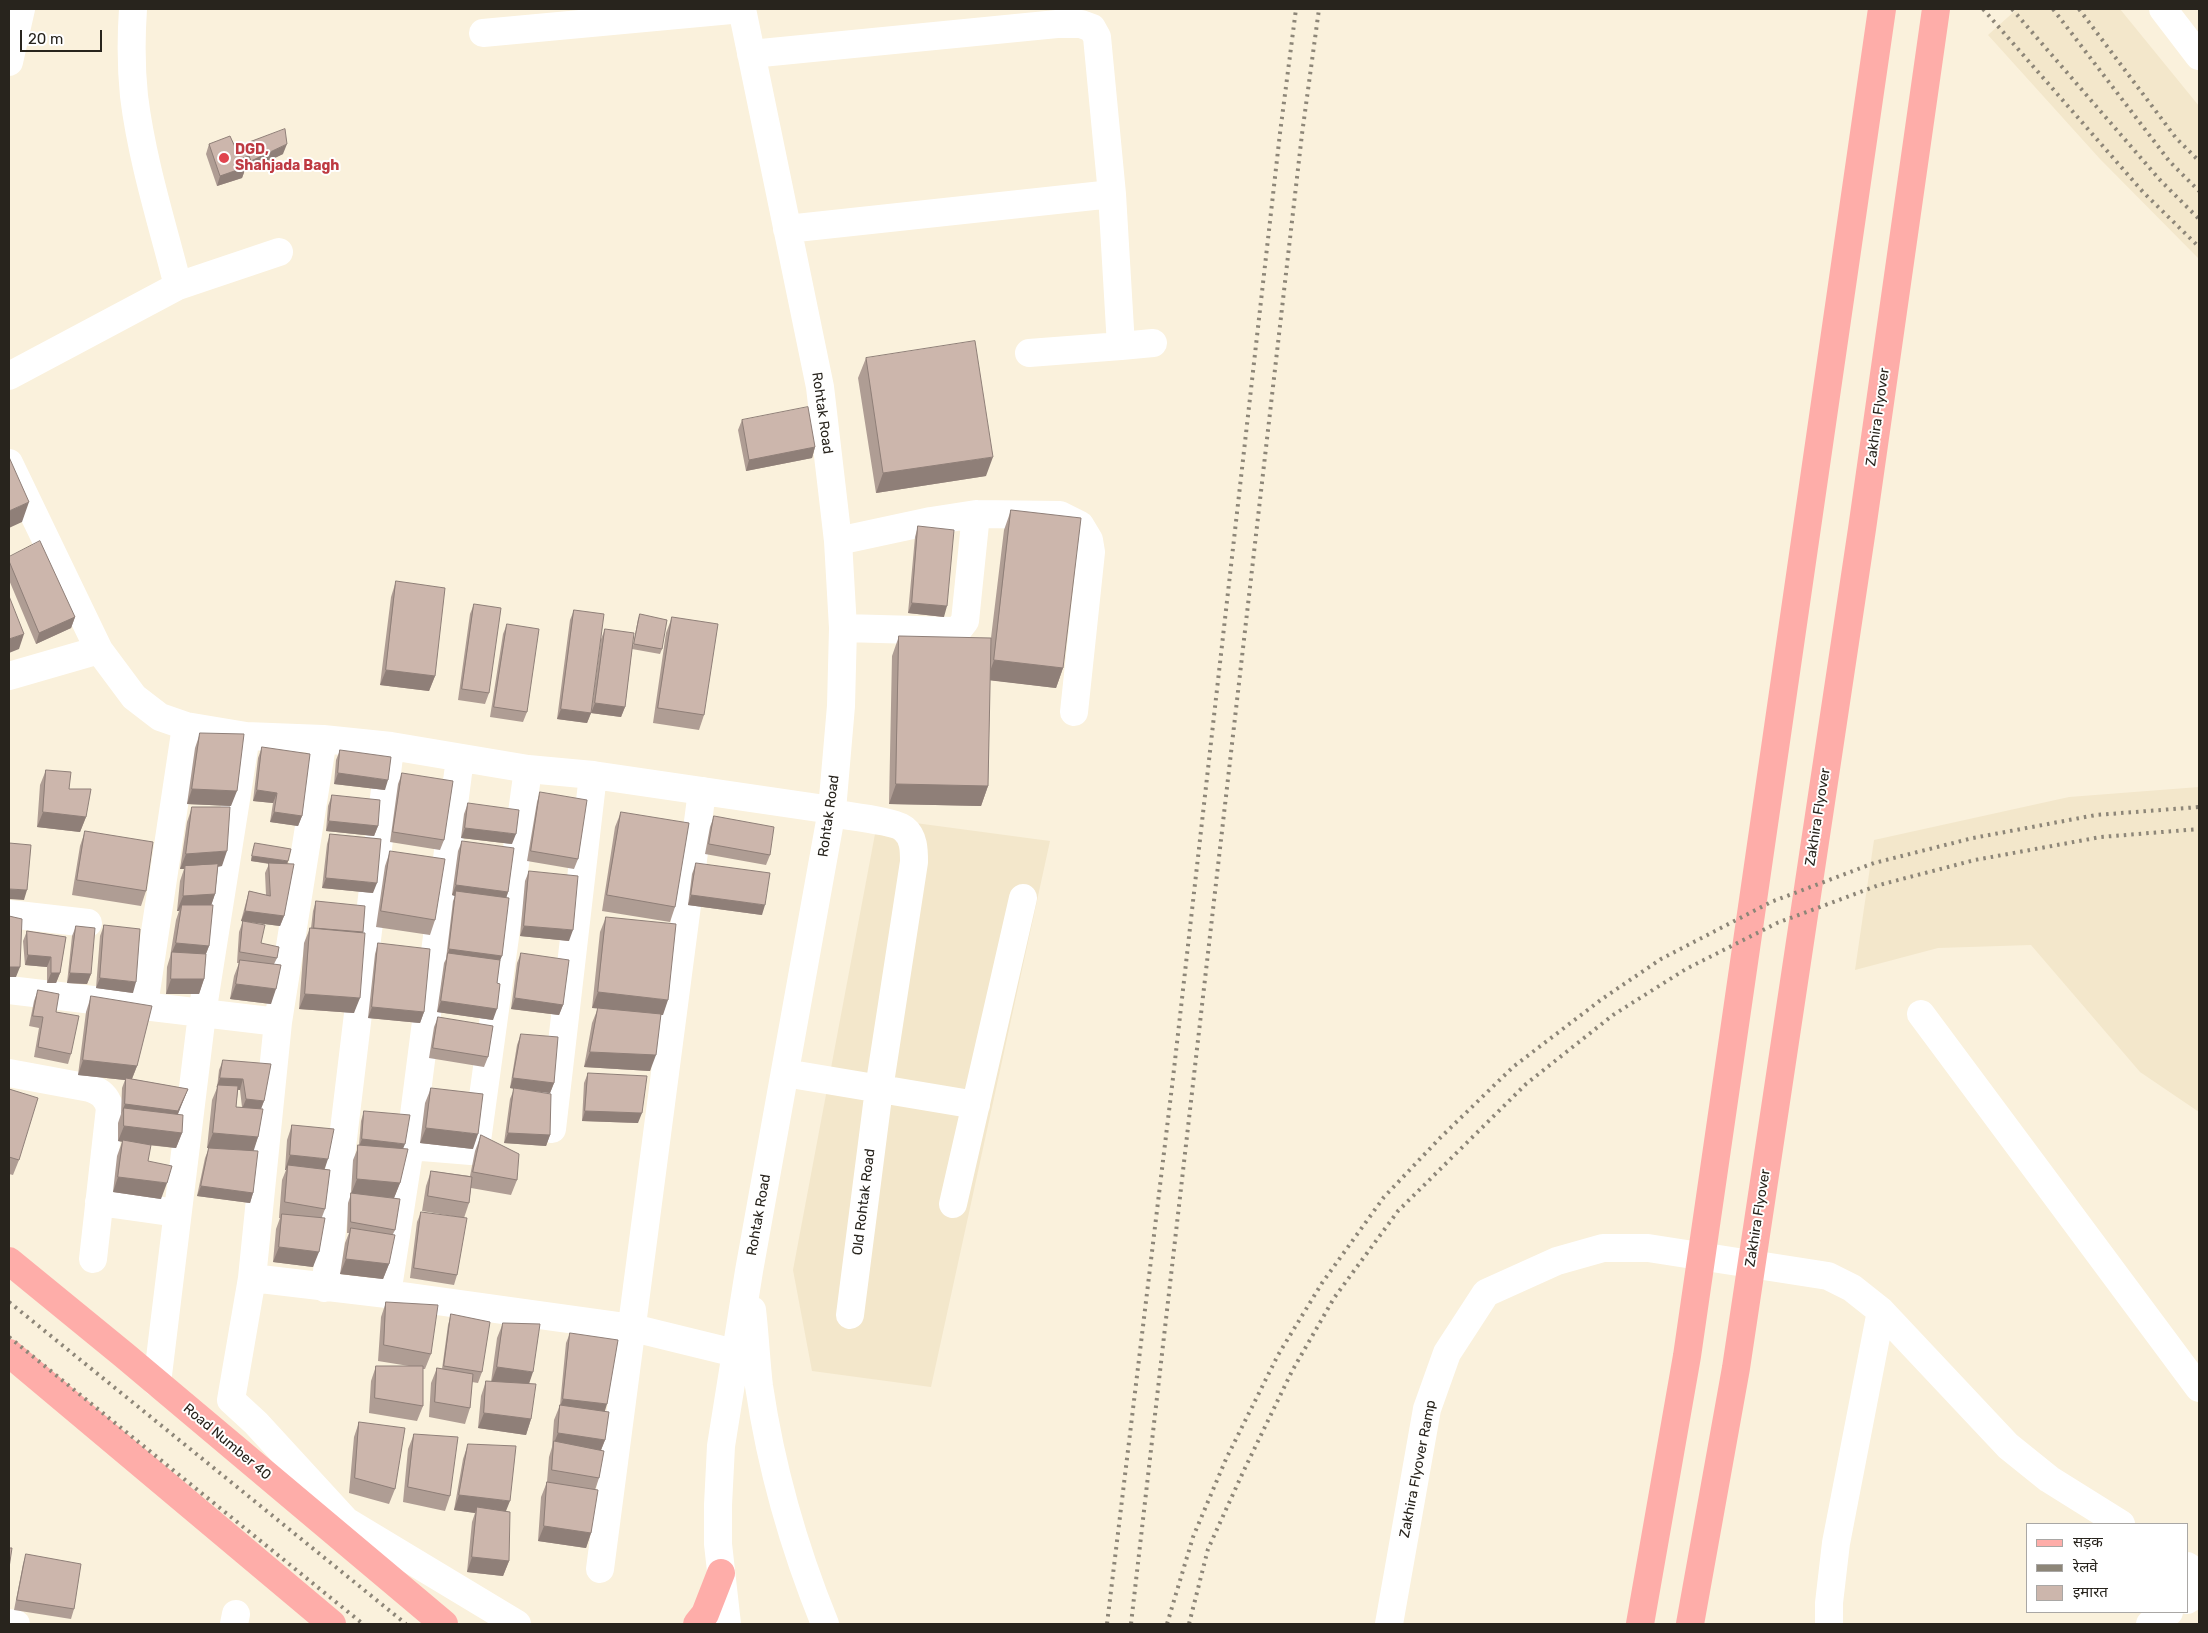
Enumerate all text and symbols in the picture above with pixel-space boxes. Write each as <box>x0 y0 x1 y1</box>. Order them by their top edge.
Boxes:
scale bar <box>22 20 105 52</box>
text: 20 m <box>28 30 63 48</box>
place label: DGD, Shahjada Bagh <box>235 142 339 174</box>
marker: DGD, Shahjada Bagh <box>217 151 231 165</box>
street label: Zakhira Flyover <box>1863 367 1893 467</box>
street label: Rohtak Road <box>808 371 836 455</box>
street label: Zakhira Flyover <box>1802 767 1834 867</box>
street label: Rohtak Road <box>815 774 843 858</box>
street label: Old Rohtak Road <box>849 1148 879 1256</box>
street label: Zakhira Flyover <box>1742 1168 1774 1268</box>
street label: Rohtak Road <box>744 1173 774 1257</box>
street label: Zakhira Flyover Ramp <box>1396 1399 1440 1539</box>
street label: Road Number 40 <box>180 1400 274 1484</box>
legend <box>2026 1523 2188 1613</box>
text: सड़क <box>2073 1533 2103 1551</box>
text: रेलवे <box>2073 1558 2098 1576</box>
text: इमारत <box>2073 1583 2108 1601</box>

